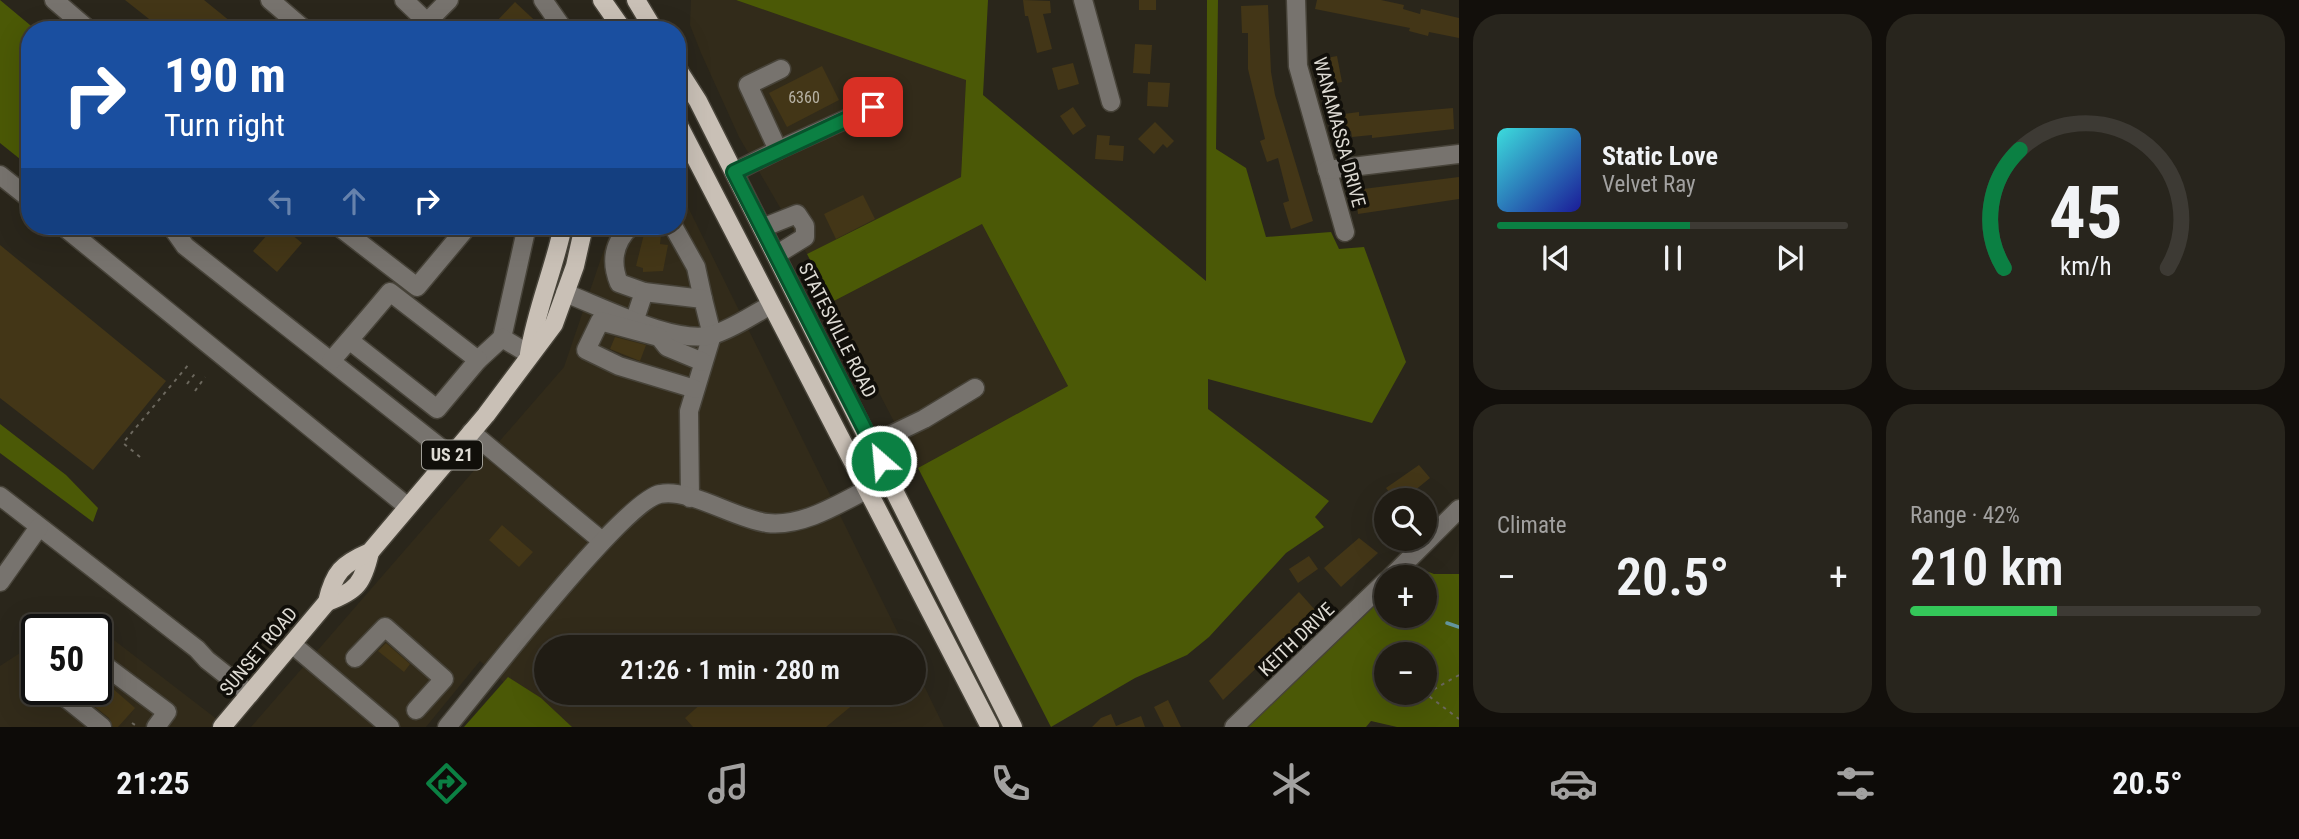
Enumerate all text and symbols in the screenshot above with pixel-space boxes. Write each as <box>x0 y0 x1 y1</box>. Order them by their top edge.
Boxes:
text: 190 m <box>164 47 286 104</box>
icon: right <box>49 49 140 140</box>
street label: WANAMASSA DRIVE <box>1308 55 1371 210</box>
pin <box>843 77 903 137</box>
house number: 6360 <box>788 88 820 107</box>
icon: arrive <box>854 88 892 126</box>
text: Turn right <box>164 106 285 144</box>
text: Static Love <box>1602 141 1718 171</box>
text: Velvet Ray <box>1602 171 1696 198</box>
text: 45 <box>2049 171 2122 257</box>
icon: left <box>262 182 300 220</box>
icon: ahead <box>335 182 373 220</box>
icon: right <box>408 182 446 220</box>
icon: previous <box>1537 239 1575 277</box>
icon: pause <box>1654 239 1692 277</box>
icon: next <box>1771 239 1809 277</box>
text: km/h <box>2060 252 2111 281</box>
street label: STATESVILLE ROAD <box>794 259 881 402</box>
position arrow <box>844 424 918 498</box>
road number: US 21 <box>422 440 482 470</box>
map controls <box>1374 488 1437 705</box>
button: search <box>1374 488 1437 551</box>
text: Range · 42% <box>1910 502 2020 529</box>
text: Climate <box>1497 512 1567 539</box>
text: 210 km <box>1910 537 2064 598</box>
text: 20.5° <box>1616 547 1729 608</box>
text: − <box>1497 555 1516 599</box>
text: + <box>1829 555 1848 599</box>
button: + <box>1374 565 1437 628</box>
street label: KEITH DRIVE <box>1254 598 1339 681</box>
street label: SUNSET ROAD <box>215 602 302 700</box>
speed limit sign: 50 <box>21 614 112 705</box>
button: − <box>1374 642 1437 705</box>
text: 21:26 · 1 min · 280 m <box>620 655 840 685</box>
icon: directions <box>422 759 471 808</box>
icon: music <box>704 759 753 808</box>
icon: phone <box>986 759 1035 808</box>
icon: climate <box>1267 759 1316 808</box>
icon: car <box>1549 759 1598 808</box>
icon: filters <box>1831 759 1880 808</box>
text: 21:25 <box>116 764 190 802</box>
text: 20.5° <box>2112 764 2183 802</box>

